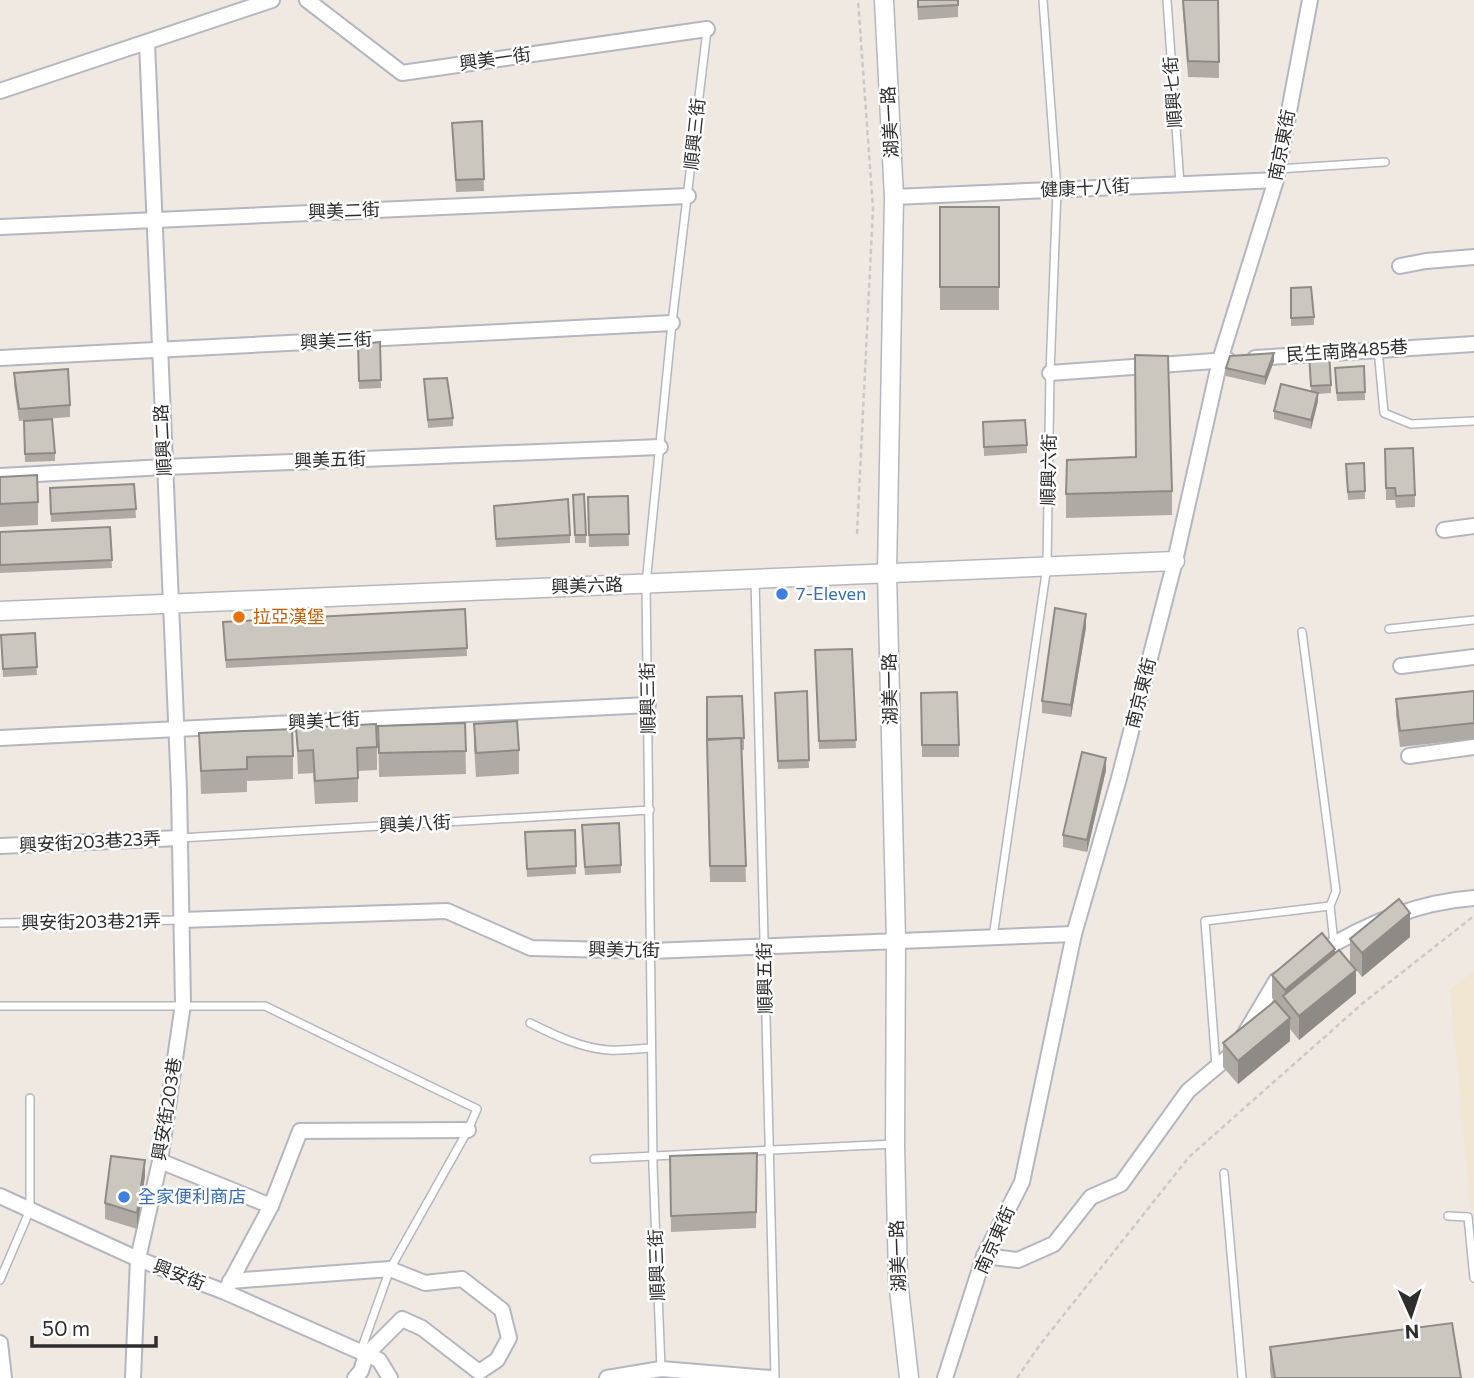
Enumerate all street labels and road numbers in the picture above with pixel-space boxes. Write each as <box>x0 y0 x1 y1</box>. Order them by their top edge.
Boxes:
street label: 興美一街 <box>458 42 532 74</box>
street label: 順興七街 <box>1159 55 1185 129</box>
street label: 湖美一路 <box>876 86 902 159</box>
street label: 順興三街 <box>679 97 709 171</box>
street label: 南京東街 <box>1263 107 1299 182</box>
street label: 健康十八街 <box>1039 174 1130 200</box>
street label: 興美二街 <box>308 198 380 222</box>
street label: 興美三街 <box>299 327 372 353</box>
street label: 民生南路485巷 <box>1285 335 1409 365</box>
street label: 順興二路 <box>149 404 175 477</box>
street label: 順興六街 <box>1036 434 1060 506</box>
street label: 興美五街 <box>294 447 366 471</box>
street label: 興美六路 <box>551 573 623 597</box>
street label: 湖美一路 <box>877 653 901 725</box>
street label: 南京東街 <box>1121 655 1159 730</box>
street label: 順興三街 <box>635 662 659 734</box>
street label: 興美七街 <box>287 707 360 733</box>
street label: 興美八街 <box>378 810 451 836</box>
street label: 興安街203巷23弄 <box>18 826 162 856</box>
street label: 興安街203巷21弄 <box>21 909 161 933</box>
street label: 興美九街 <box>588 937 660 961</box>
street label: 順興五街 <box>752 942 776 1014</box>
street label: 興安街203巷 <box>147 1056 185 1162</box>
street label: 南京東街 <box>969 1202 1019 1277</box>
street label: 湖美一路 <box>885 1220 909 1292</box>
street label: 順興三街 <box>644 1229 668 1301</box>
street label: 興安街 <box>150 1254 209 1294</box>

